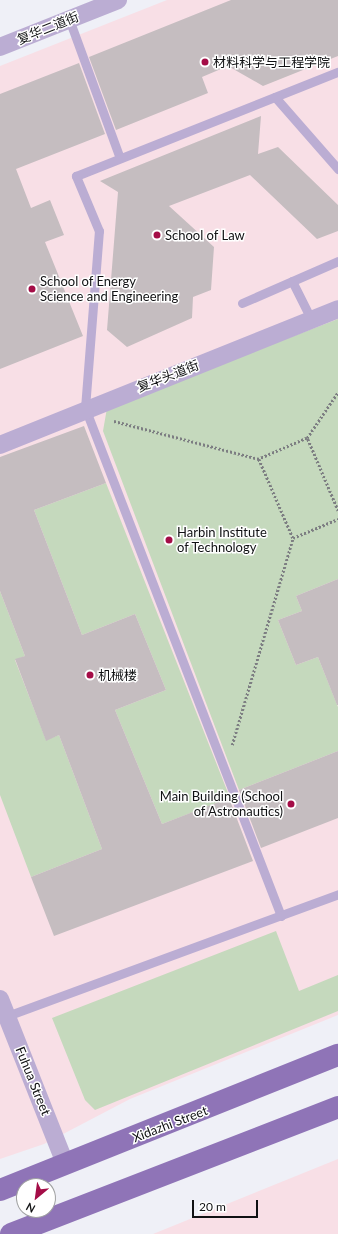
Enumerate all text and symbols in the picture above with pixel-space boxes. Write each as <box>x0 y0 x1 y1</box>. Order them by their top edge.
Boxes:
street label: 复华二道街 <box>15 9 81 47</box>
place label: 材料科学与工程学院 <box>213 54 330 70</box>
marker: 材料科学与工程学院 <box>200 57 210 67</box>
place label: School of Law <box>165 227 245 243</box>
marker: School of Law <box>152 230 162 240</box>
place label: School of Energy Science and Engineering <box>40 274 178 305</box>
marker: School of Energy Science and Engineering <box>27 284 37 294</box>
street label: 复华头道街 <box>135 357 201 395</box>
place label: Harbin Institute of Technology <box>177 525 267 556</box>
marker: Harbin Institute of Technology <box>164 535 174 545</box>
place label: 机械楼 <box>98 667 137 683</box>
marker: 机械楼 <box>85 670 95 680</box>
place label: Main Building (School of Astronautics) <box>160 789 283 820</box>
marker: Main Building (School of Astronautics) <box>286 799 296 809</box>
street label: Fuhua Street <box>12 1044 54 1118</box>
street label: Xidazhi Street <box>130 1103 210 1145</box>
north arrow <box>16 1178 56 1218</box>
scale bar <box>194 1192 260 1218</box>
text: 20 m <box>199 1199 226 1214</box>
text: N <box>24 1200 37 1216</box>

